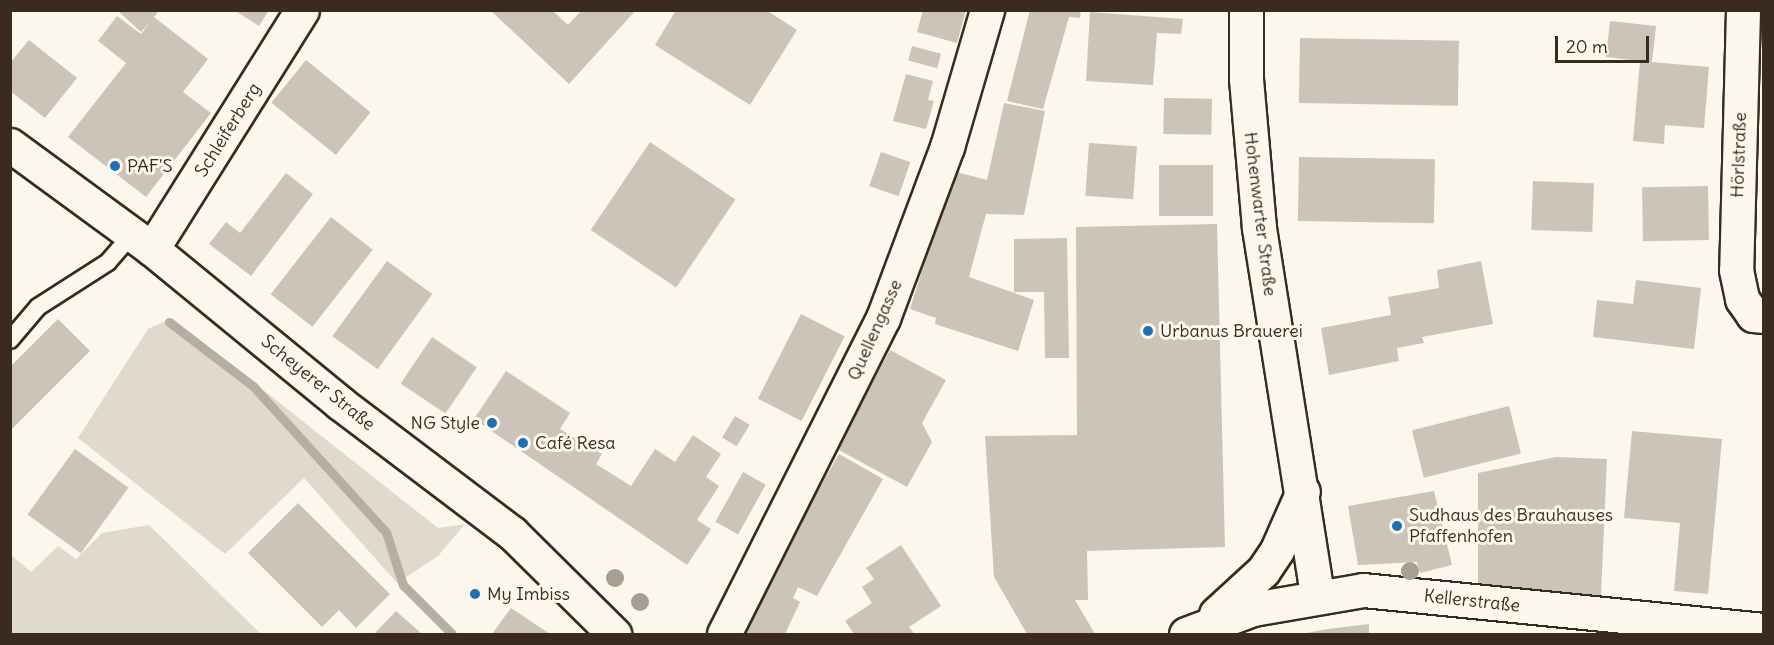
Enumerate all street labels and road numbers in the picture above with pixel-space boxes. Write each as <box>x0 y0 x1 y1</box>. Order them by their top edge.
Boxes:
street label: Schleiferberg <box>191 79 265 181</box>
street label: Hörlstraße <box>1727 112 1751 198</box>
street label: Hohenwarter Straße <box>1239 131 1281 297</box>
street label: Quellengasse <box>843 276 907 384</box>
street label: Scheyerer Straße <box>257 331 379 435</box>
street label: Kellerstraße <box>1423 585 1521 617</box>

